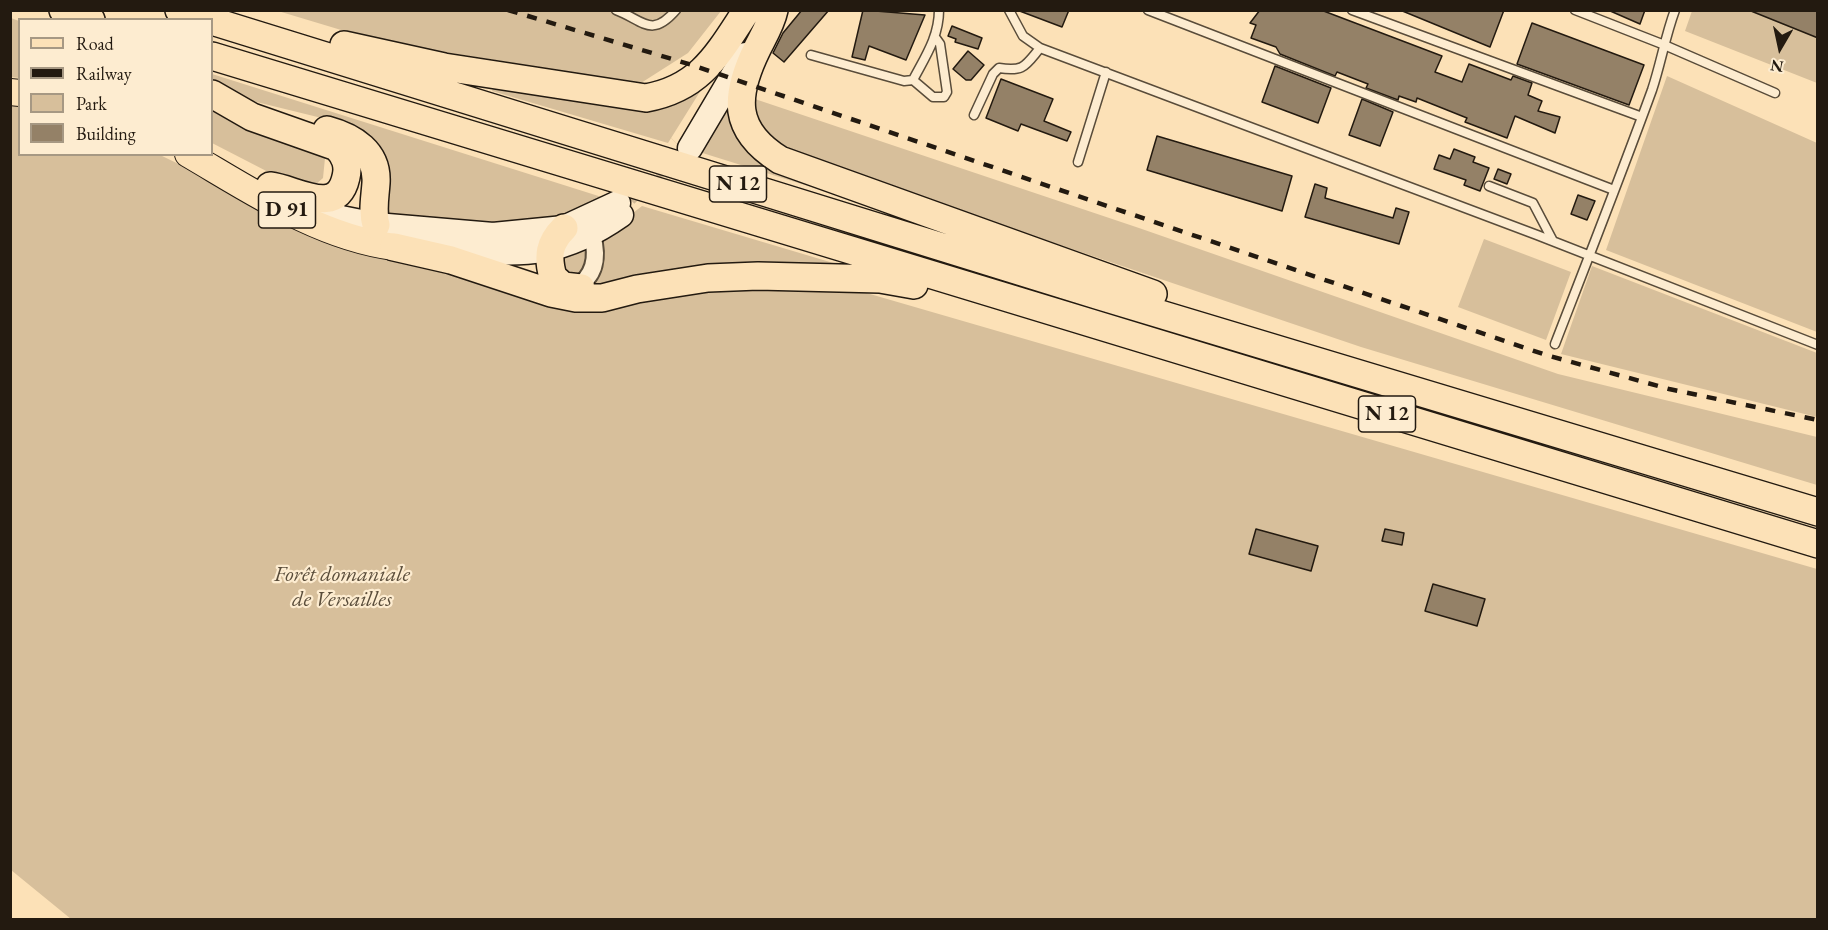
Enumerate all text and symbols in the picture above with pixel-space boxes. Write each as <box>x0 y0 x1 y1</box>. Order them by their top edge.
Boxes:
legend <box>18 18 213 156</box>
north arrow <box>1750 18 1810 78</box>
text: Road <box>76 32 114 55</box>
text: N <box>1769 55 1785 78</box>
text: Railway <box>76 62 132 85</box>
text: Park <box>76 92 107 115</box>
text: Building <box>76 122 136 145</box>
road number: N 12 <box>710 166 766 202</box>
road number: D 91 <box>258 192 316 228</box>
road number: N 12 <box>1358 396 1416 432</box>
park label: Forêt domaniale de Versailles <box>274 562 410 614</box>

